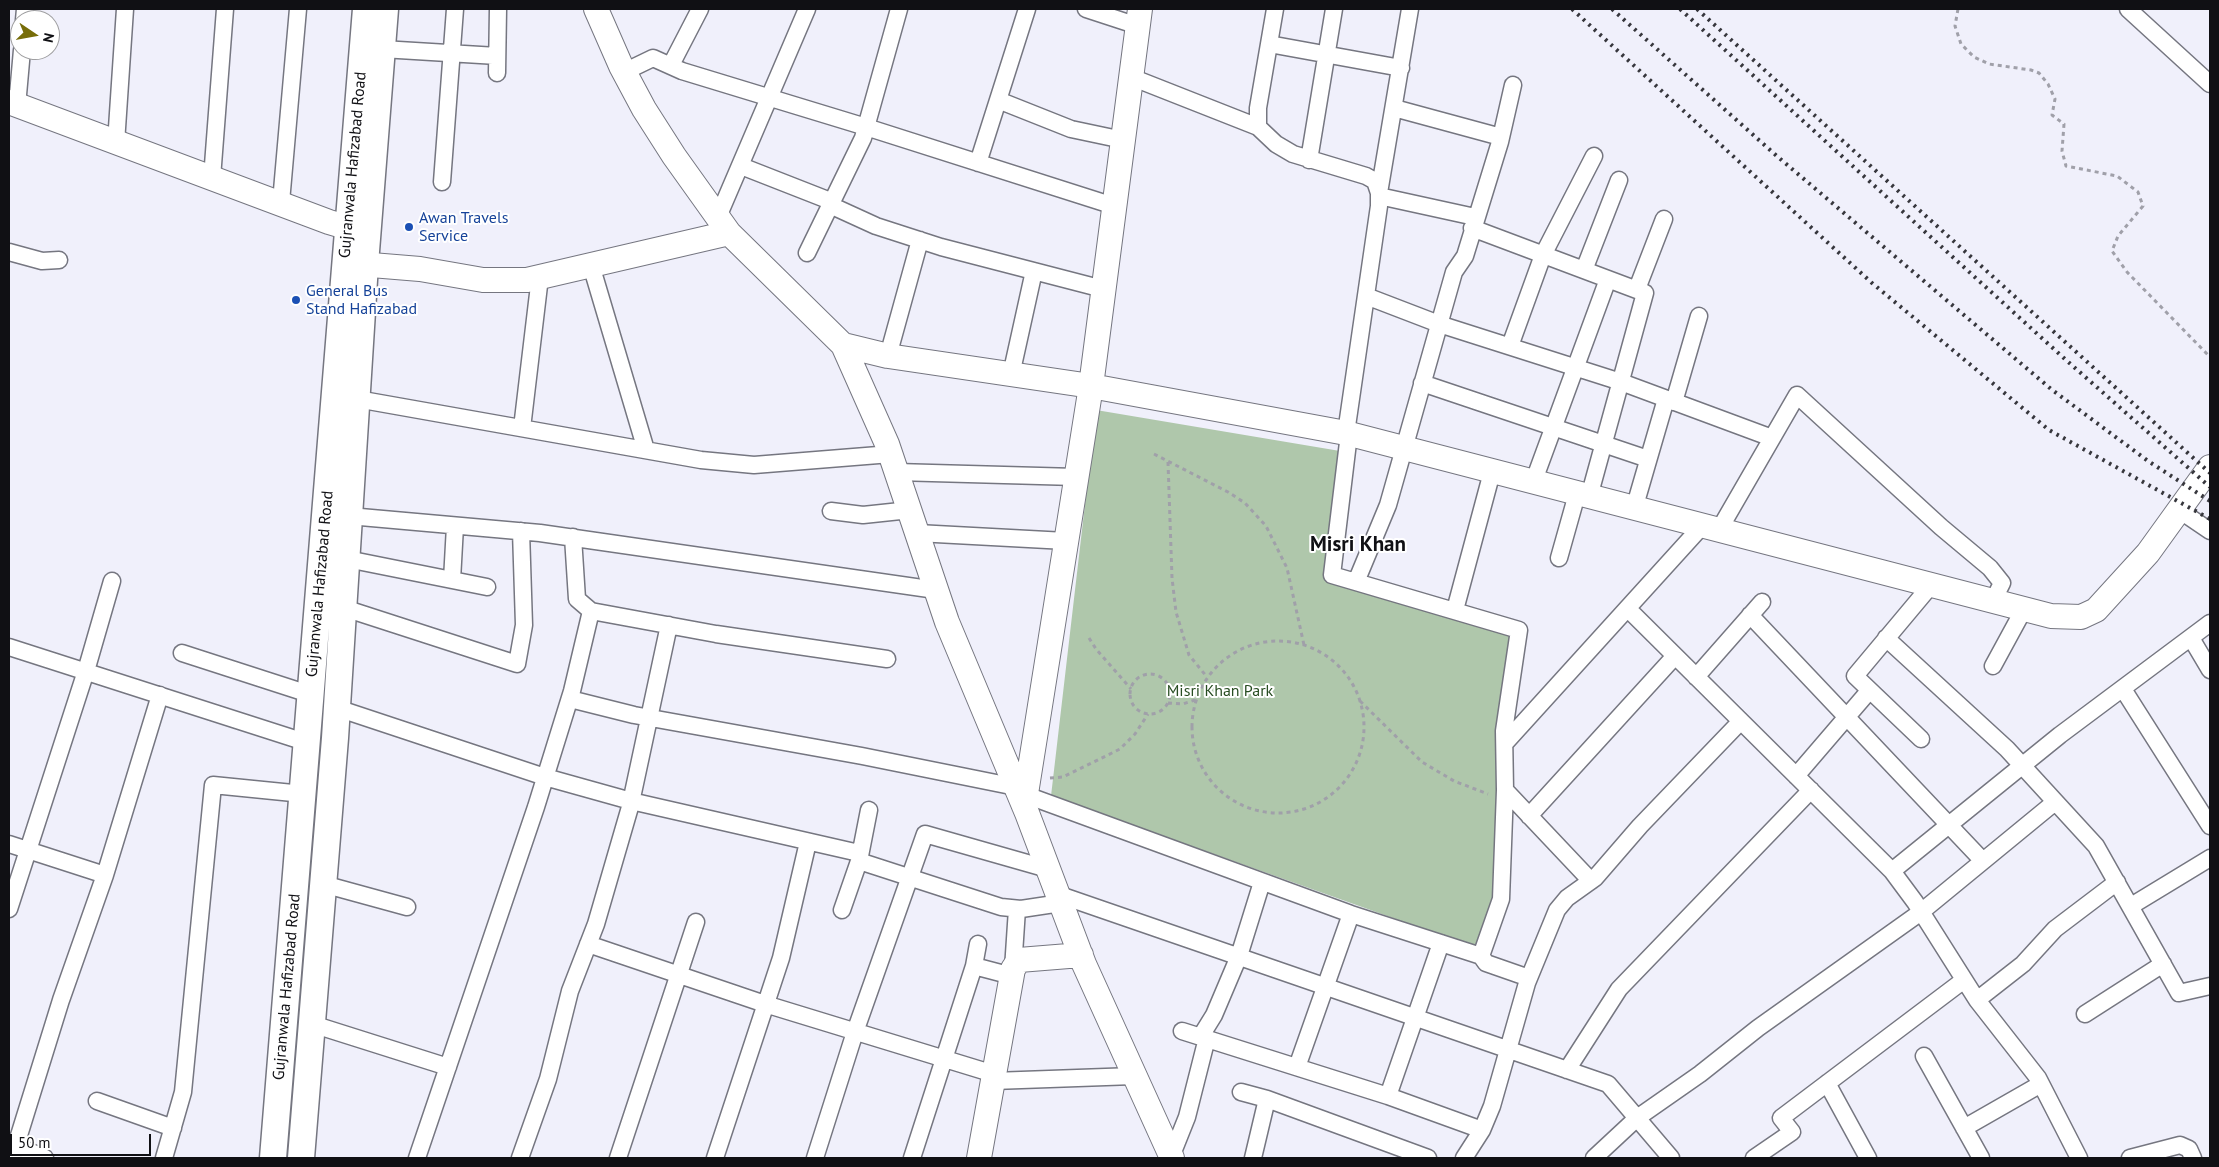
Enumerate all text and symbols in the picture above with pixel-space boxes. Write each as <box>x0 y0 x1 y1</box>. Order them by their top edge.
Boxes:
north arrow <box>10 10 60 60</box>
text: N <box>39 32 58 44</box>
street label: Gujranwala Hafizabad Road <box>335 71 371 259</box>
place label: Awan Travels Service <box>419 208 508 246</box>
marker: Awan Travels Service <box>403 221 415 233</box>
place label: General Bus Stand Hafizabad <box>306 281 417 319</box>
marker: General Bus Stand Hafizabad <box>290 294 302 306</box>
street label: Gujranwala Hafizabad Road <box>302 490 338 678</box>
district label: Misri Khan <box>1310 532 1406 558</box>
park label: Misri Khan Park <box>1167 681 1273 701</box>
street label: Gujranwala Hafizabad Road <box>269 893 305 1081</box>
scale bar <box>12 1124 154 1156</box>
text: 50 m <box>18 1133 51 1152</box>

